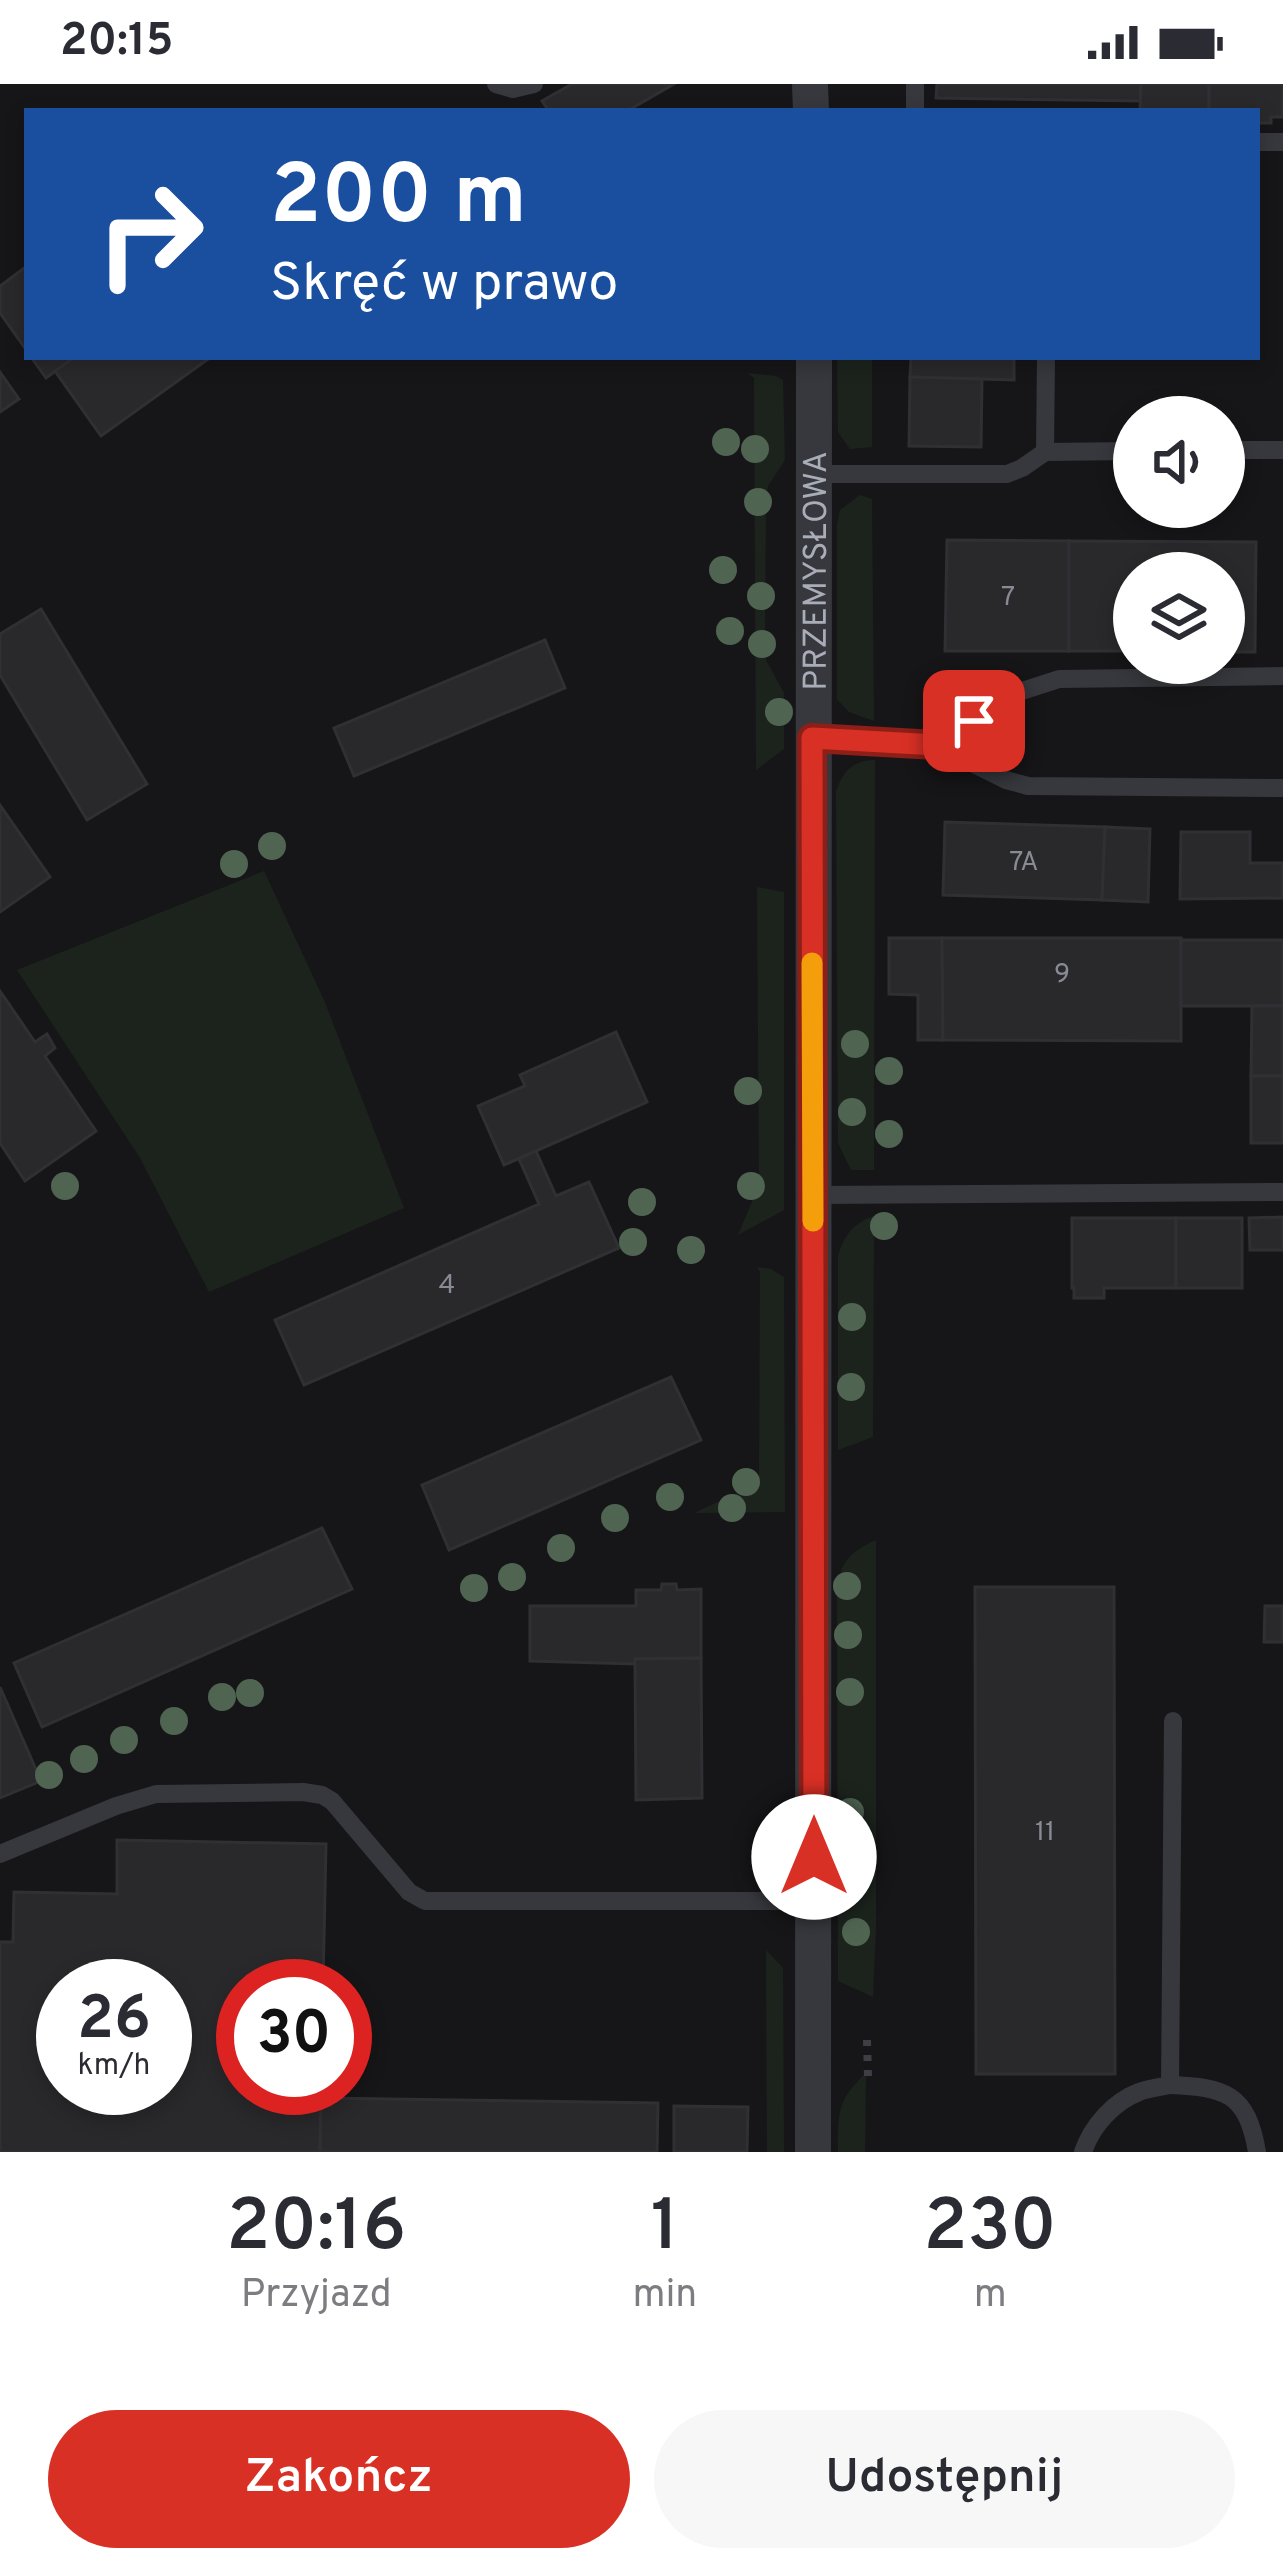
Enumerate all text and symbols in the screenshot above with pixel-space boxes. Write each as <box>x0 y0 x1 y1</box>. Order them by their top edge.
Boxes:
text: 20:15 <box>60 14 174 71</box>
text: 200 m <box>270 147 527 253</box>
icon: right <box>72 156 228 312</box>
text: Skręć w prawo <box>270 251 618 320</box>
map controls <box>1113 396 1245 684</box>
button: sound <box>1113 396 1245 528</box>
street label: PRZEMYSŁOWA <box>797 451 839 691</box>
button: layers <box>1113 552 1245 684</box>
house number: 7 <box>1001 581 1015 615</box>
pin <box>923 670 1025 772</box>
icon: arrive <box>941 688 1007 754</box>
house number: 7A <box>1009 846 1039 880</box>
house number: 9 <box>1054 958 1070 992</box>
house number: 4 <box>439 1269 455 1303</box>
position arrow <box>751 1794 877 1920</box>
house number: 11 <box>1035 1816 1055 1850</box>
speed limit sign: 30 <box>216 1959 372 2115</box>
text: 26 <box>77 1984 151 2060</box>
text: km/h <box>78 2048 150 2085</box>
text: 20:16 <box>226 2184 406 2276</box>
text: 1 <box>651 2184 679 2276</box>
text: 230 <box>924 2184 1057 2276</box>
text: Przyjazd <box>241 2272 392 2321</box>
text: min <box>632 2272 697 2321</box>
text: m <box>974 2272 1007 2321</box>
button: Zakończ <box>48 2410 630 2548</box>
button: Udostępnij <box>654 2410 1235 2548</box>

